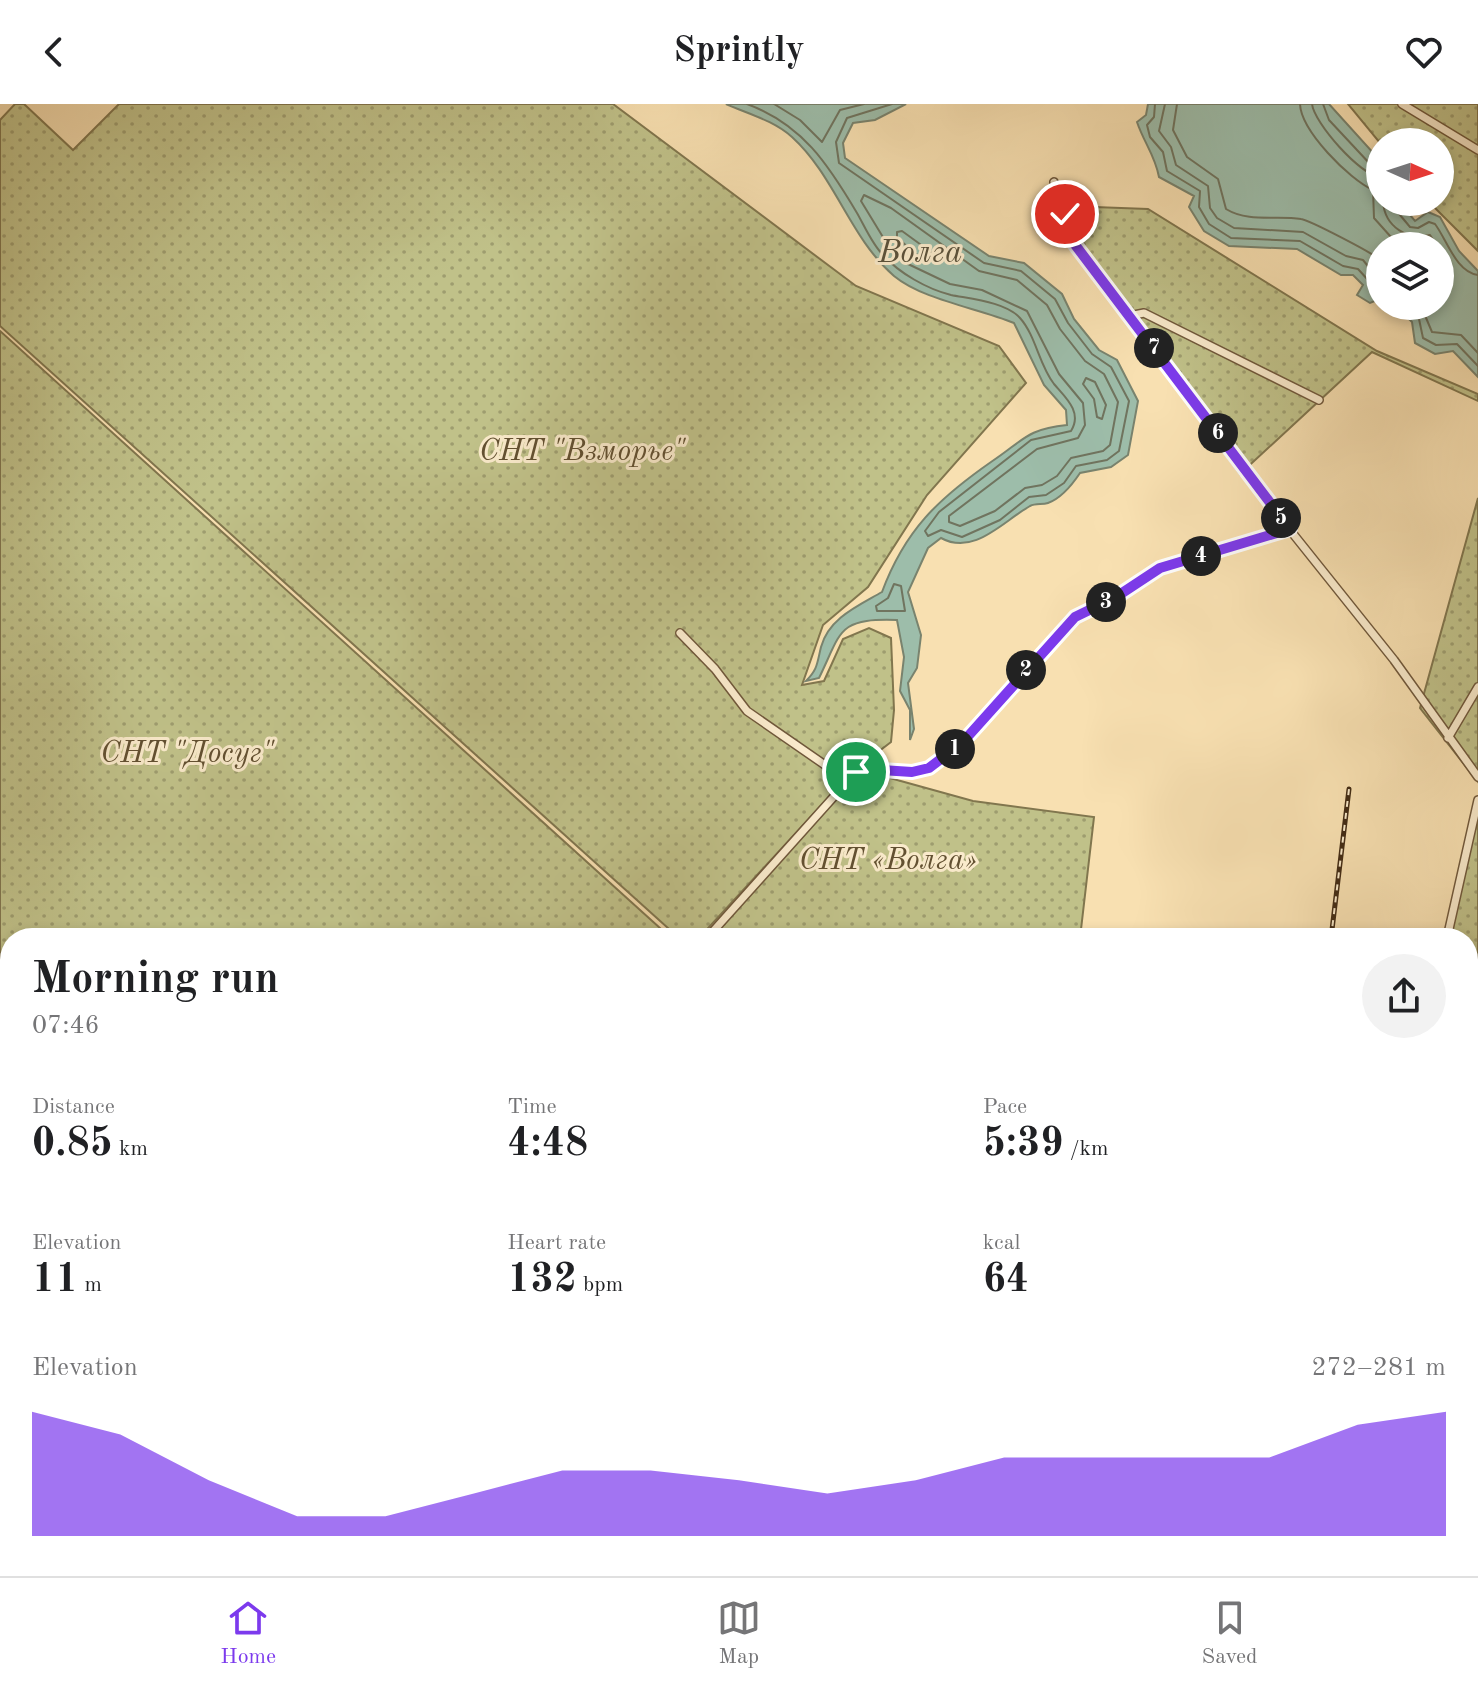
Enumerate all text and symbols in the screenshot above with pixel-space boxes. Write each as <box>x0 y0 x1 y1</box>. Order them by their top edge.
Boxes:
icon: back <box>32 30 76 74</box>
icon: heart <box>1402 30 1446 74</box>
text: Sprintly <box>673 34 805 70</box>
north arrow <box>1366 128 1454 216</box>
map controls <box>1366 128 1454 320</box>
pin <box>1031 180 1099 248</box>
icon: check <box>1043 192 1087 236</box>
button: layers <box>1366 232 1454 320</box>
water label: Волга <box>877 238 962 270</box>
pin: 7 <box>1134 328 1174 368</box>
text: 7 <box>1148 337 1160 359</box>
pin: 6 <box>1198 413 1238 453</box>
text: 6 <box>1212 422 1224 444</box>
park label: СНТ "Взморье" <box>479 437 686 467</box>
pin: 5 <box>1261 498 1301 538</box>
text: 5 <box>1275 507 1287 529</box>
pin: 4 <box>1181 536 1221 576</box>
text: 4 <box>1195 545 1207 567</box>
pin: 3 <box>1086 582 1126 622</box>
text: 3 <box>1100 591 1112 613</box>
pin: 2 <box>1006 650 1046 690</box>
text: 2 <box>1020 659 1032 681</box>
pin: 1 <box>935 729 975 769</box>
pin <box>822 738 890 806</box>
text: 1 <box>949 738 961 760</box>
park label: СНТ "Досуг" <box>100 739 275 769</box>
icon: arrive <box>834 750 878 794</box>
park label: СНТ «Волга» <box>799 846 977 876</box>
button: share <box>1362 954 1446 1038</box>
text: Morning run <box>32 958 279 1002</box>
text: 07:46 <box>32 1013 100 1039</box>
text: Distance <box>32 1096 115 1118</box>
text: Time <box>507 1096 557 1118</box>
text: Pace <box>983 1096 1027 1118</box>
text: 0.85 <box>32 1125 113 1165</box>
text: 4:48 <box>507 1125 588 1165</box>
text: 5:39 <box>983 1125 1063 1165</box>
text: km <box>113 1138 148 1160</box>
text: /km <box>1063 1138 1108 1160</box>
text: Elevation <box>32 1232 122 1254</box>
text: Heart rate <box>507 1232 606 1254</box>
text: kcal <box>983 1232 1021 1254</box>
text: 11 <box>32 1261 78 1301</box>
text: 132 <box>507 1261 577 1301</box>
text: 64 <box>983 1261 1029 1301</box>
text: m <box>78 1274 102 1296</box>
text: bpm <box>577 1274 623 1296</box>
text: Elevation <box>32 1355 138 1381</box>
text: 272–281 m <box>1311 1355 1446 1381</box>
tab: Home <box>220 1596 276 1671</box>
tab: Map <box>717 1596 761 1671</box>
tab: Saved <box>1202 1596 1258 1671</box>

